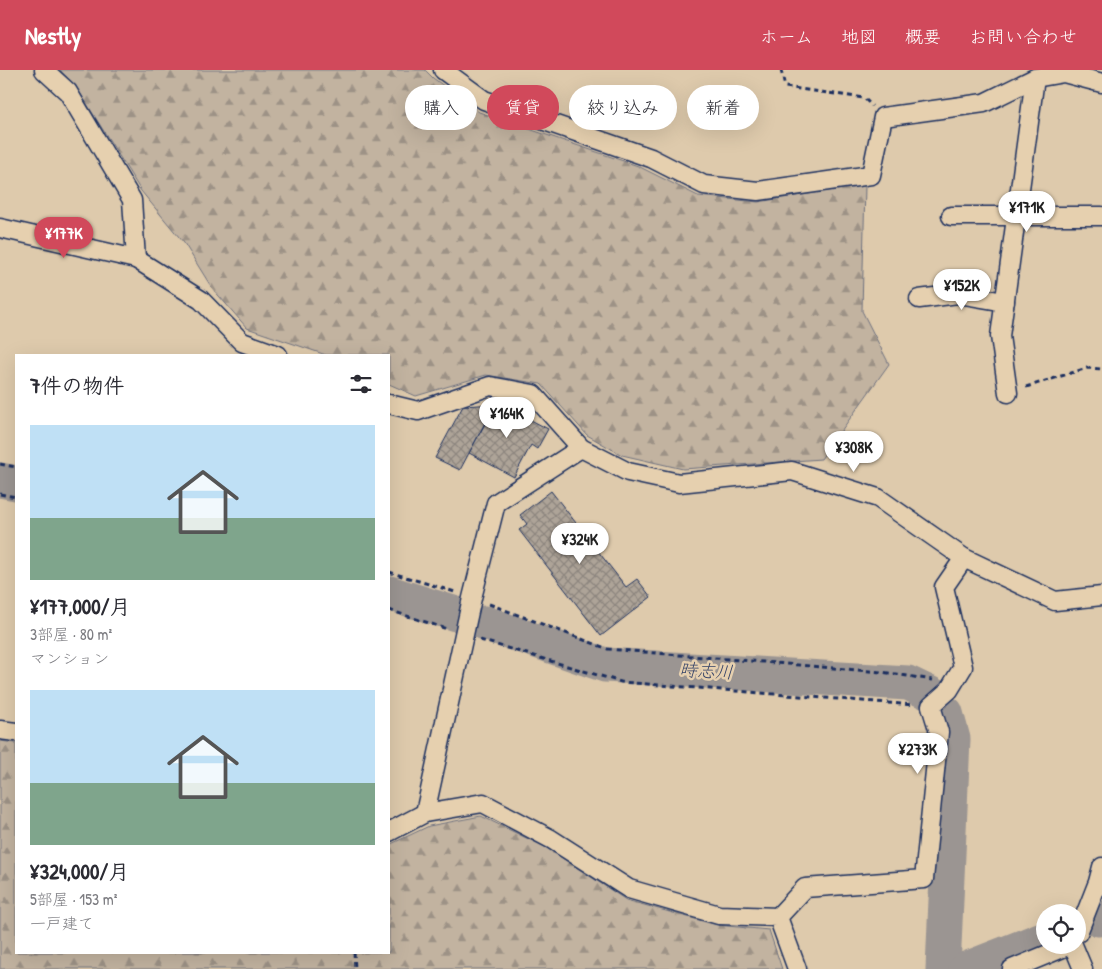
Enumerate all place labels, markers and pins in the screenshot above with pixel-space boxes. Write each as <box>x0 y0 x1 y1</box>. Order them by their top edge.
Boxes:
pin: ¥171K <box>992 190 1062 233</box>
pin: ¥177K <box>29 216 99 259</box>
pin: ¥152K <box>927 268 997 311</box>
pin: ¥164K <box>472 396 542 439</box>
pin: ¥308K <box>819 430 889 473</box>
pin: ¥324K <box>545 522 615 565</box>
pin: ¥273K <box>883 732 953 775</box>

